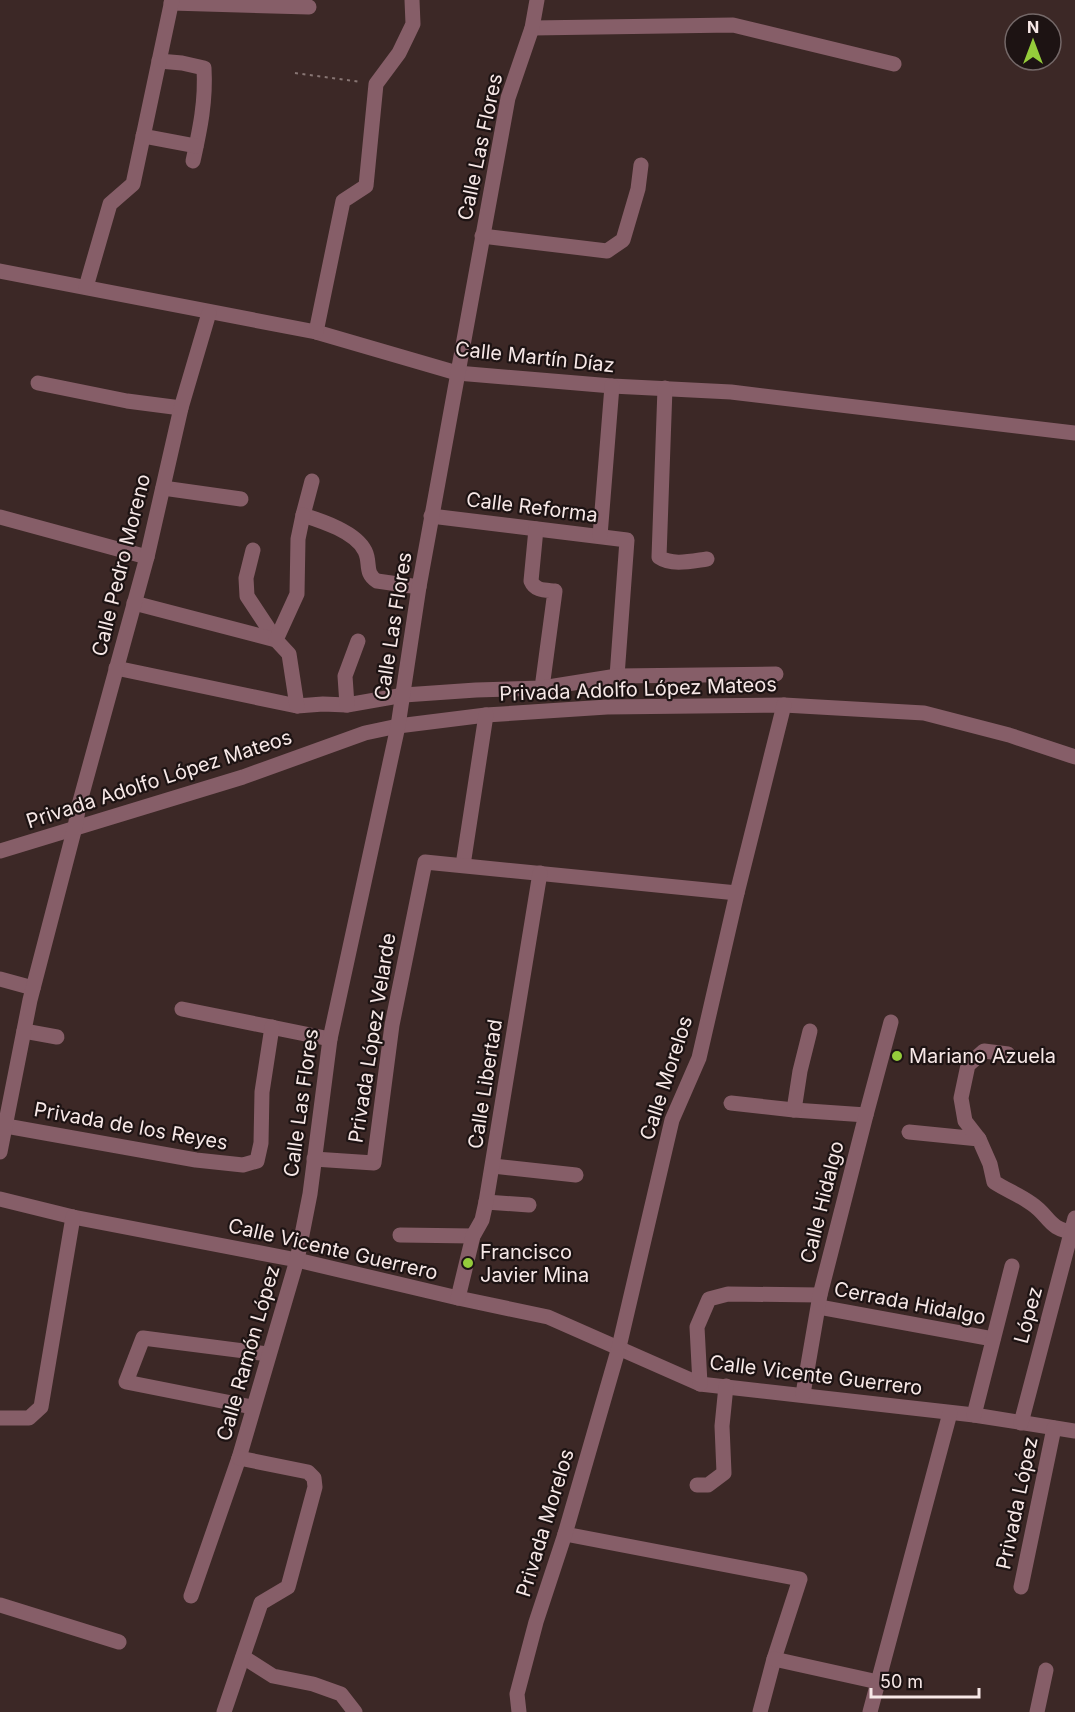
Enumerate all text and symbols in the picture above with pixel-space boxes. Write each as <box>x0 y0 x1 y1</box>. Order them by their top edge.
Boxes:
north arrow <box>1003 12 1063 72</box>
text: N <box>1027 17 1039 37</box>
street label: Calle Las Flores <box>453 71 507 223</box>
street label: Calle Martín Díaz <box>454 337 616 377</box>
street label: Calle Pedro Moreno <box>87 471 155 659</box>
street label: Calle Reforma <box>465 487 599 527</box>
street label: Calle Las Flores <box>369 550 417 702</box>
street label: Privada Adolfo López Mateos <box>499 672 777 706</box>
street label: Privada Adolfo López Mateos <box>23 725 295 833</box>
street label: Privada López Velarde <box>344 931 400 1145</box>
street label: Calle Morelos <box>635 1013 697 1143</box>
street label: Calle Libertad <box>463 1018 507 1150</box>
street label: Calle Las Flores <box>279 1027 323 1179</box>
place label: Mariano Azuela <box>909 1044 1056 1068</box>
marker: Mariano Azuela <box>890 1049 904 1063</box>
street label: Privada de los Reyes <box>32 1097 230 1155</box>
street label: Calle Hidalgo <box>795 1138 849 1266</box>
street label: Calle Vicente Guerrero <box>226 1213 440 1285</box>
place label: Francisco Javier Mina <box>480 1240 589 1287</box>
marker: Francisco Javier Mina <box>461 1256 475 1270</box>
street label: Calle Ramón López <box>211 1262 285 1444</box>
street label: Cerrada Hidalgo <box>832 1277 988 1329</box>
street label: López <box>1009 1284 1047 1346</box>
street label: Calle Vicente Guerrero <box>708 1350 924 1400</box>
street label: Privada López <box>991 1435 1043 1571</box>
street label: Privada Morelos <box>511 1446 579 1600</box>
scale bar <box>871 1661 979 1699</box>
text: 50 m <box>880 1671 923 1692</box>

